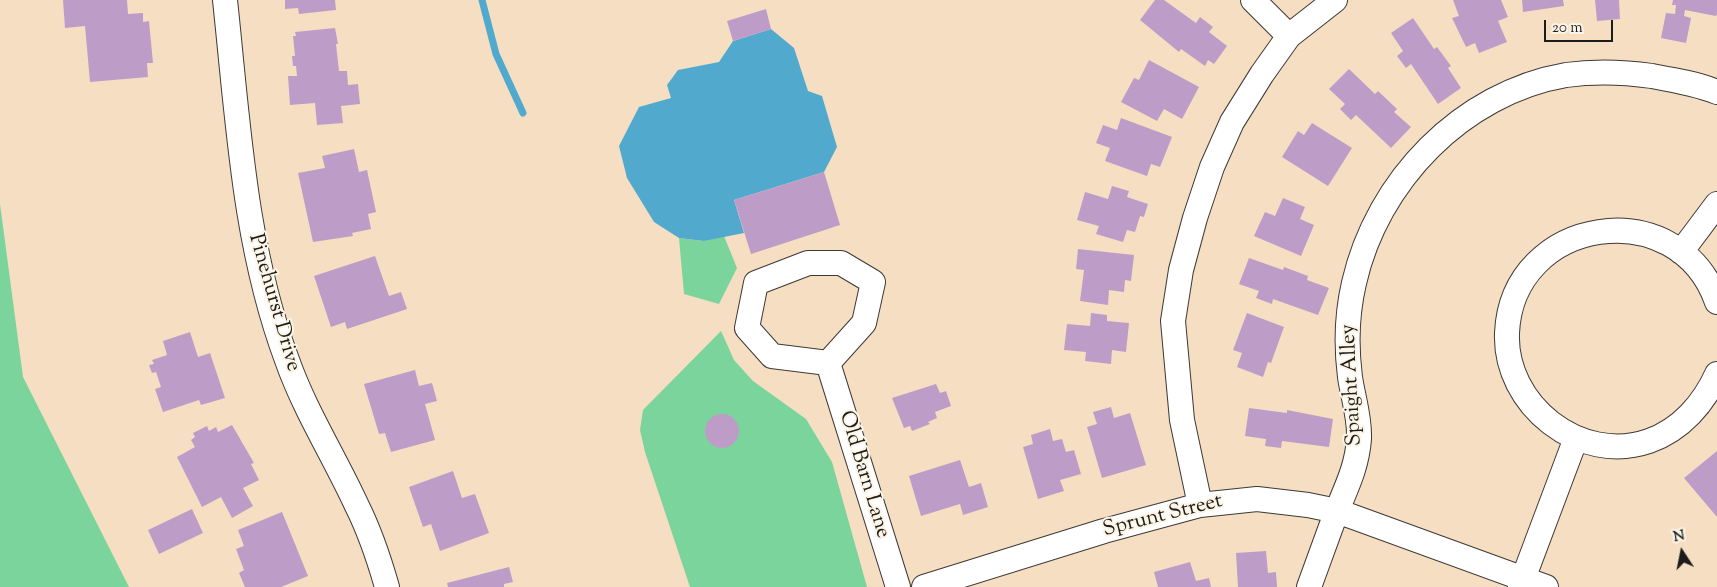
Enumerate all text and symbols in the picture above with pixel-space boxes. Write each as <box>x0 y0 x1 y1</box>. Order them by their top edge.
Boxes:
scale bar <box>1547 10 1616 42</box>
text: 20 m <box>1552 18 1583 39</box>
street label: Pinehurst Drive <box>241 231 305 375</box>
street label: Spaight Alley <box>1337 323 1369 447</box>
street label: Old Barn Lane <box>832 408 894 542</box>
street label: Sprunt Street <box>1101 490 1225 544</box>
text: N <box>1672 526 1687 548</box>
north arrow <box>1657 527 1707 577</box>

